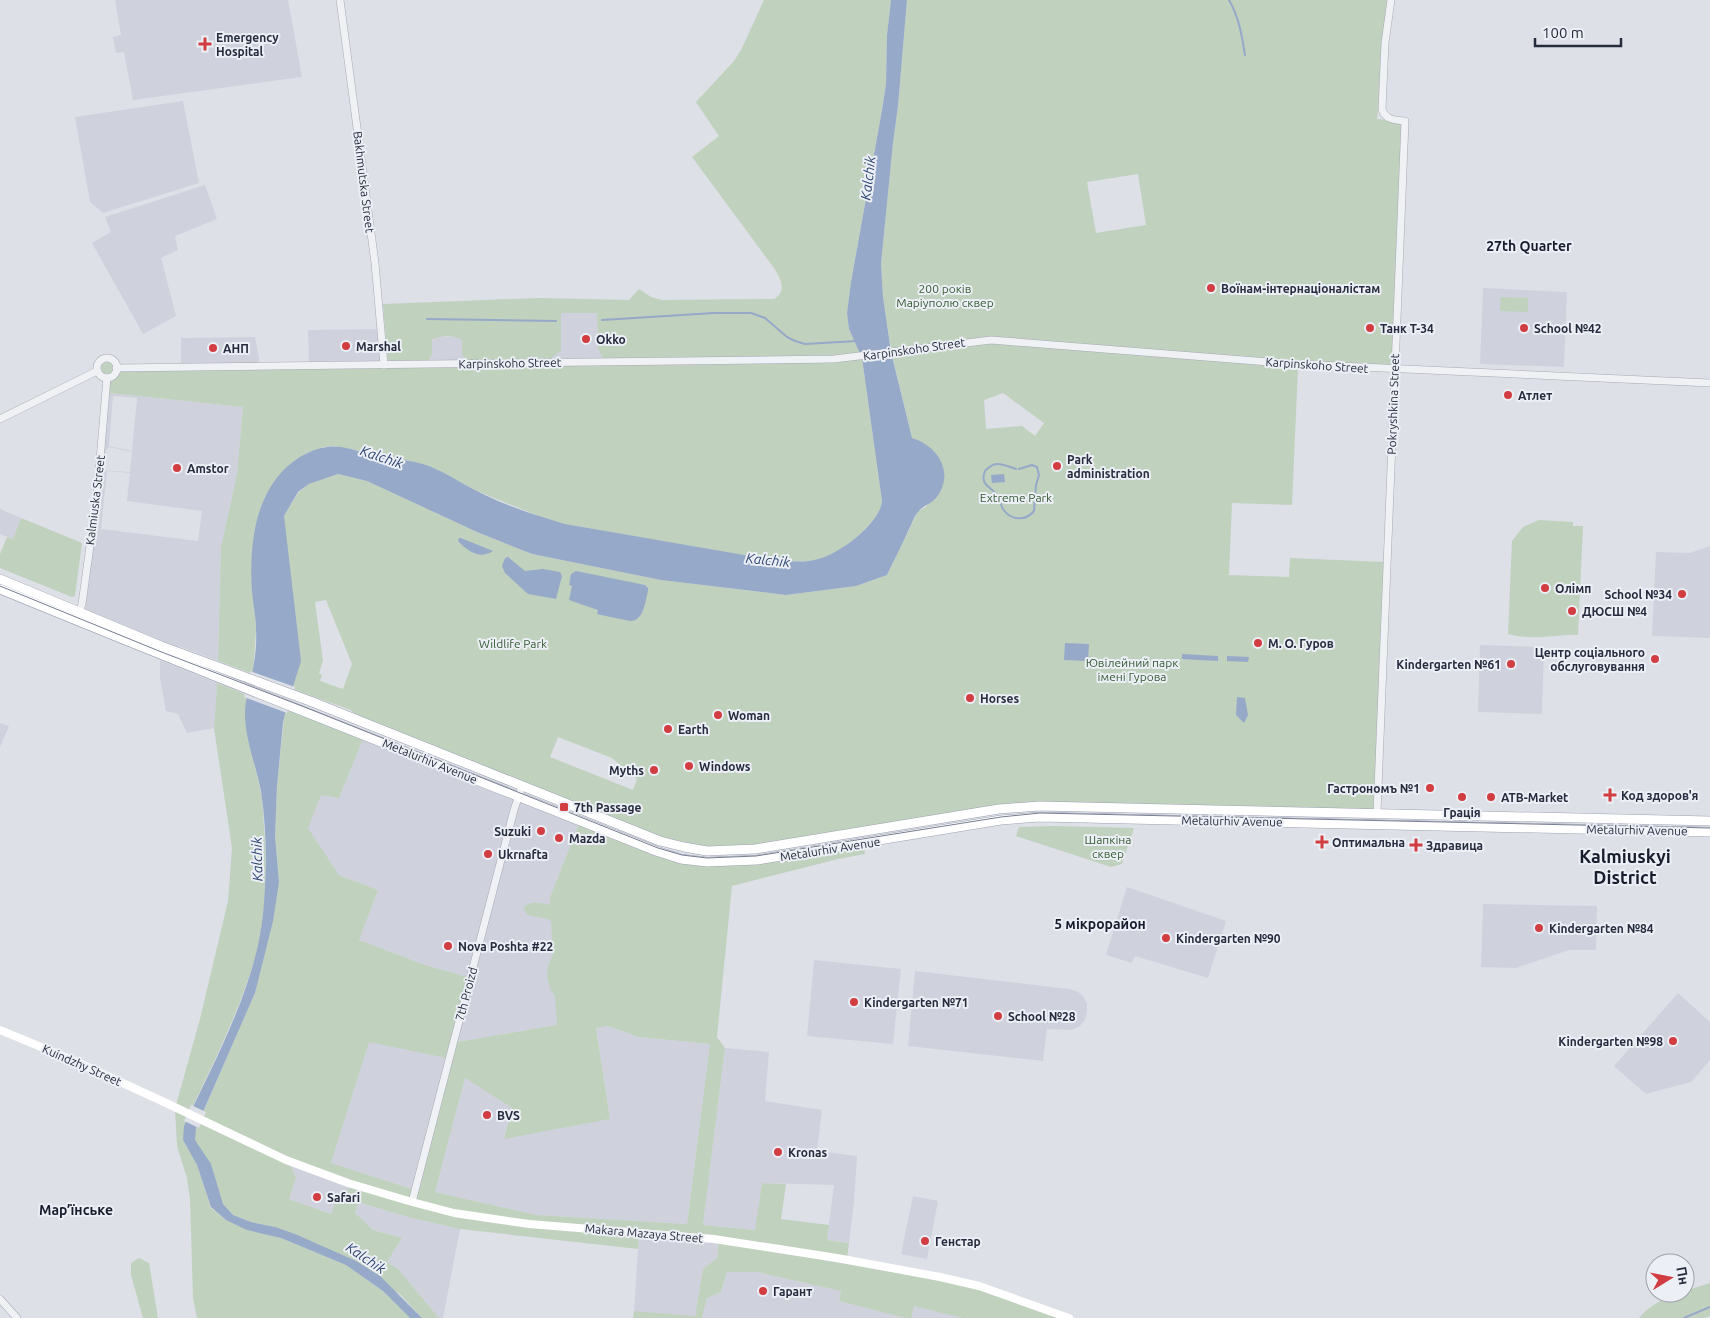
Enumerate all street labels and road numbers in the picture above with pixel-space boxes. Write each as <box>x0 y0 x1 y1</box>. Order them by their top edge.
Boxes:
street label: Bakhmutska Street <box>351 130 377 234</box>
street label: Karpinskoho Street <box>862 335 966 363</box>
street label: Pokryshkina Street <box>1385 353 1401 455</box>
street label: Karpinskoho Street <box>1265 355 1369 375</box>
street label: Karpinskoho Street <box>458 356 562 370</box>
street label: Kalmiuska Street <box>83 454 107 546</box>
street label: Metalurhiv Avenue <box>381 736 479 786</box>
street label: Metalurhiv Avenue <box>1181 814 1283 828</box>
street label: Metalurhiv Avenue <box>1586 823 1688 837</box>
street label: Metalurhiv Avenue <box>779 835 881 863</box>
street label: 7th Proizd <box>453 966 479 1022</box>
street label: Kuindzhy Street <box>40 1042 124 1088</box>
street label: Makara Mazaya Street <box>584 1221 704 1245</box>

